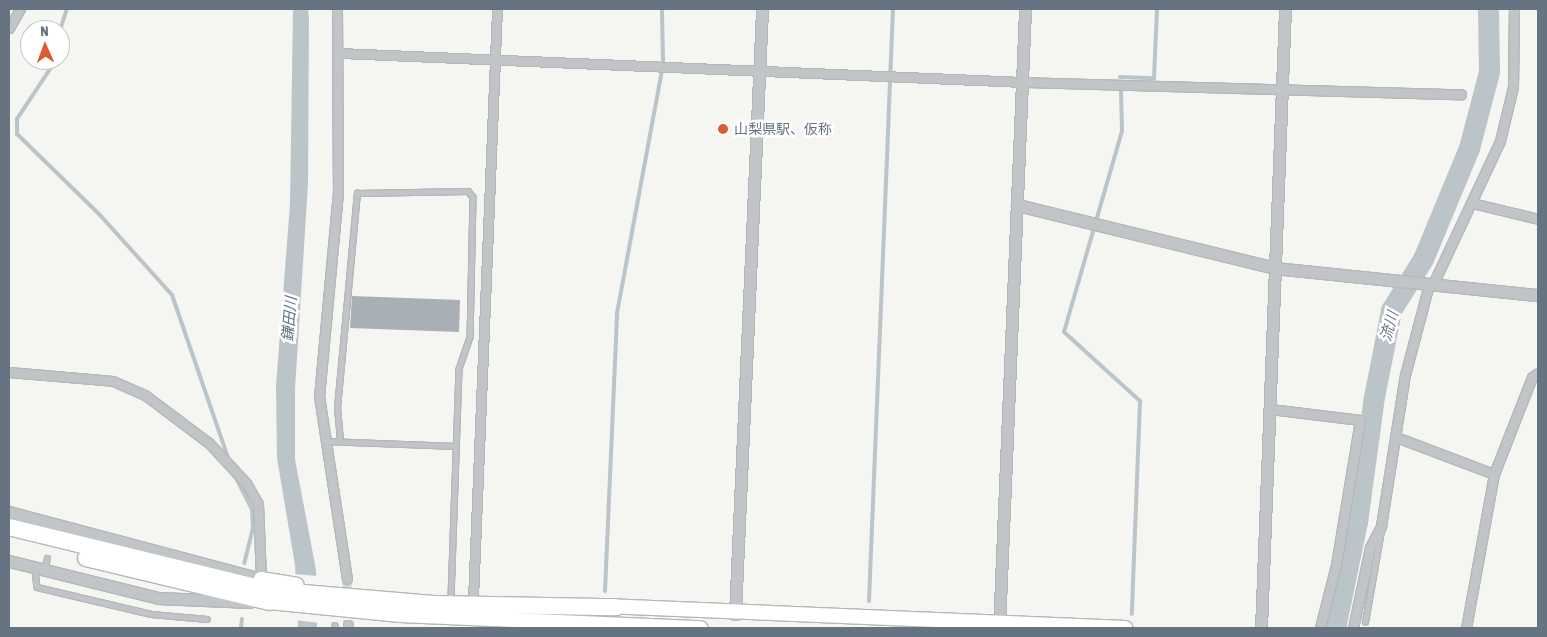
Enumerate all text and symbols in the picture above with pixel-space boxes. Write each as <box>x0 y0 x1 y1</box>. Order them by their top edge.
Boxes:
north arrow <box>20 20 70 70</box>
text: N <box>40 23 49 39</box>
place label: 山梨県駅、仮称 <box>734 121 832 137</box>
marker: 山梨県駅、仮称 <box>716 122 730 136</box>
water label: 鎌田川 <box>278 296 300 342</box>
water label: 流川 <box>1376 309 1402 343</box>

